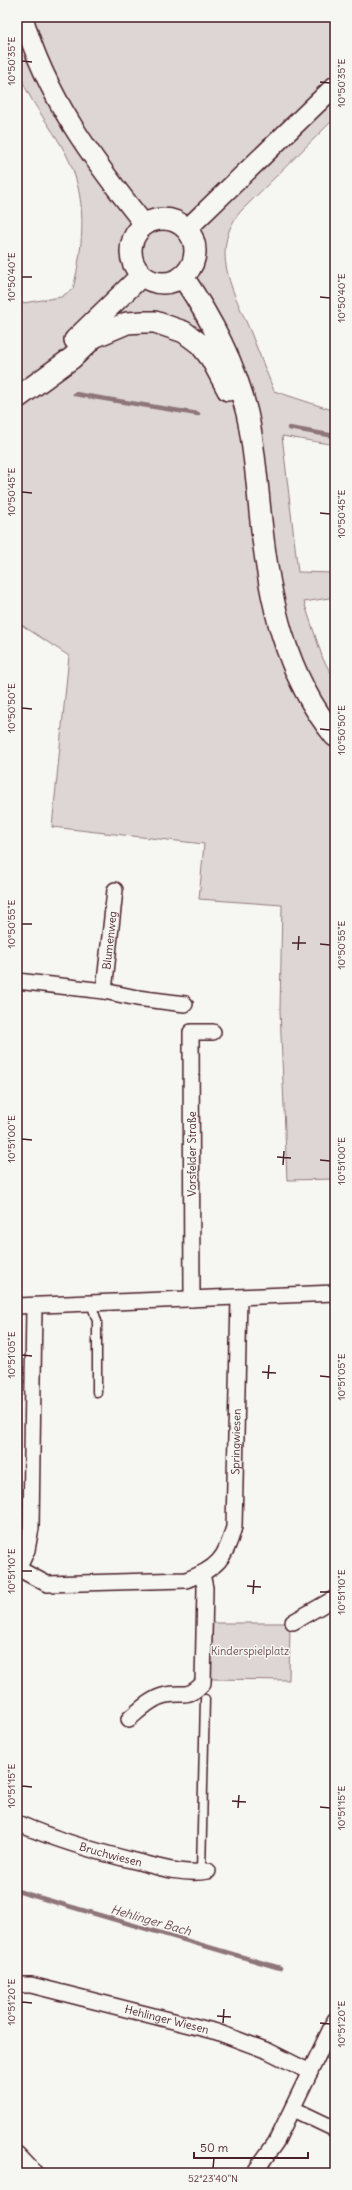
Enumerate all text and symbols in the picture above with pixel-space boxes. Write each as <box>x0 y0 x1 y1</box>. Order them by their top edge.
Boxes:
text: 10°50'35"E <box>5 36 18 85</box>
text: 10°50'35"E <box>335 58 348 107</box>
text: 10°50'40"E <box>5 252 18 302</box>
text: 10°50'40"E <box>335 273 348 323</box>
text: 10°50'45"E <box>5 468 18 516</box>
text: 10°50'45"E <box>335 490 348 538</box>
text: 10°50'50"E <box>5 683 18 733</box>
text: 10°50'50"E <box>335 705 348 755</box>
text: 10°50'55"E <box>5 899 18 948</box>
street label: Blumenweg <box>99 910 120 970</box>
text: 10°50'55"E <box>335 920 348 969</box>
street label: Vorsfelder Straße <box>185 1111 199 1197</box>
text: 10°51'00"E <box>5 1115 18 1163</box>
text: 10°51'00"E <box>335 1137 348 1185</box>
text: 10°51'05"E <box>5 1331 18 1379</box>
text: 10°51'05"E <box>335 1353 348 1401</box>
street label: Springwiesen <box>228 1408 244 1475</box>
text: 10°51'10"E <box>5 1548 18 1594</box>
text: 10°51'10"E <box>335 1569 348 1615</box>
park label: Kinderspielplatz <box>211 1644 289 1658</box>
text: 10°51'15"E <box>5 1764 18 1808</box>
text: 10°51'15"E <box>335 1786 348 1830</box>
street label: Bruchwiesen <box>78 1839 143 1869</box>
water label: Hehlinger Bach <box>109 1901 194 1939</box>
text: 10°51'20"E <box>5 1978 18 2025</box>
text: 10°51'20"E <box>335 2000 348 2047</box>
street label: Hehlinger Wiesen <box>123 2002 210 2037</box>
scale bar <box>194 2134 308 2160</box>
text: 50 m <box>200 2140 229 2155</box>
text: 52°23'40"N <box>188 2172 238 2185</box>

